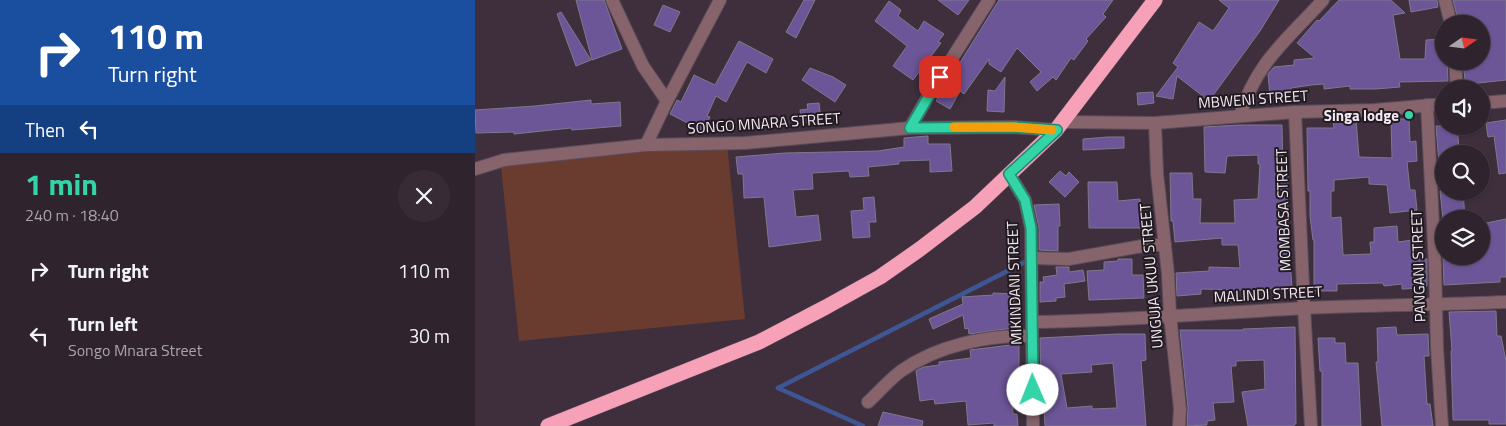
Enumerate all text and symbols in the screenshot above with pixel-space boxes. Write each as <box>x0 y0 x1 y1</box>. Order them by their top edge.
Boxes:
text: 110 m <box>108 9 204 63</box>
north arrow <box>1435 15 1490 70</box>
map controls <box>1435 15 1490 265</box>
icon: right <box>25 20 90 85</box>
pin <box>919 56 961 98</box>
text: Turn right <box>108 57 197 91</box>
icon: arrive <box>926 63 954 91</box>
button: sound <box>1435 80 1490 135</box>
street label: MBWENI STREET <box>1197 84 1309 114</box>
place label: Singa lodge <box>1324 104 1399 127</box>
street label: SONGO MNARA STREET <box>687 106 841 140</box>
marker: Singa lodge <box>1403 109 1415 121</box>
text: Then <box>25 115 65 144</box>
icon: left <box>75 115 103 143</box>
button: search <box>1435 145 1490 200</box>
street label: MOMBASA STREET <box>1269 148 1297 272</box>
text: 1 min <box>25 161 98 207</box>
button: close <box>398 170 450 222</box>
street label: UNGUJA UKUU STREET <box>1133 202 1169 350</box>
text: 240 m · 18:40 <box>25 203 119 227</box>
street label: PANGANI STREET <box>1405 209 1431 323</box>
button: layers <box>1435 210 1490 265</box>
street label: MIKINDANI STREET <box>1000 221 1028 345</box>
text: Turn right <box>68 256 149 285</box>
text: 110 m <box>398 256 450 285</box>
icon: right <box>25 257 53 285</box>
street label: MALINDI STREET <box>1213 280 1323 308</box>
text: Turn left <box>68 309 138 338</box>
text: 30 m <box>409 321 450 350</box>
icon: left <box>25 322 53 350</box>
text: Songo Mnara Street <box>68 338 202 362</box>
position arrow <box>1006 363 1058 415</box>

